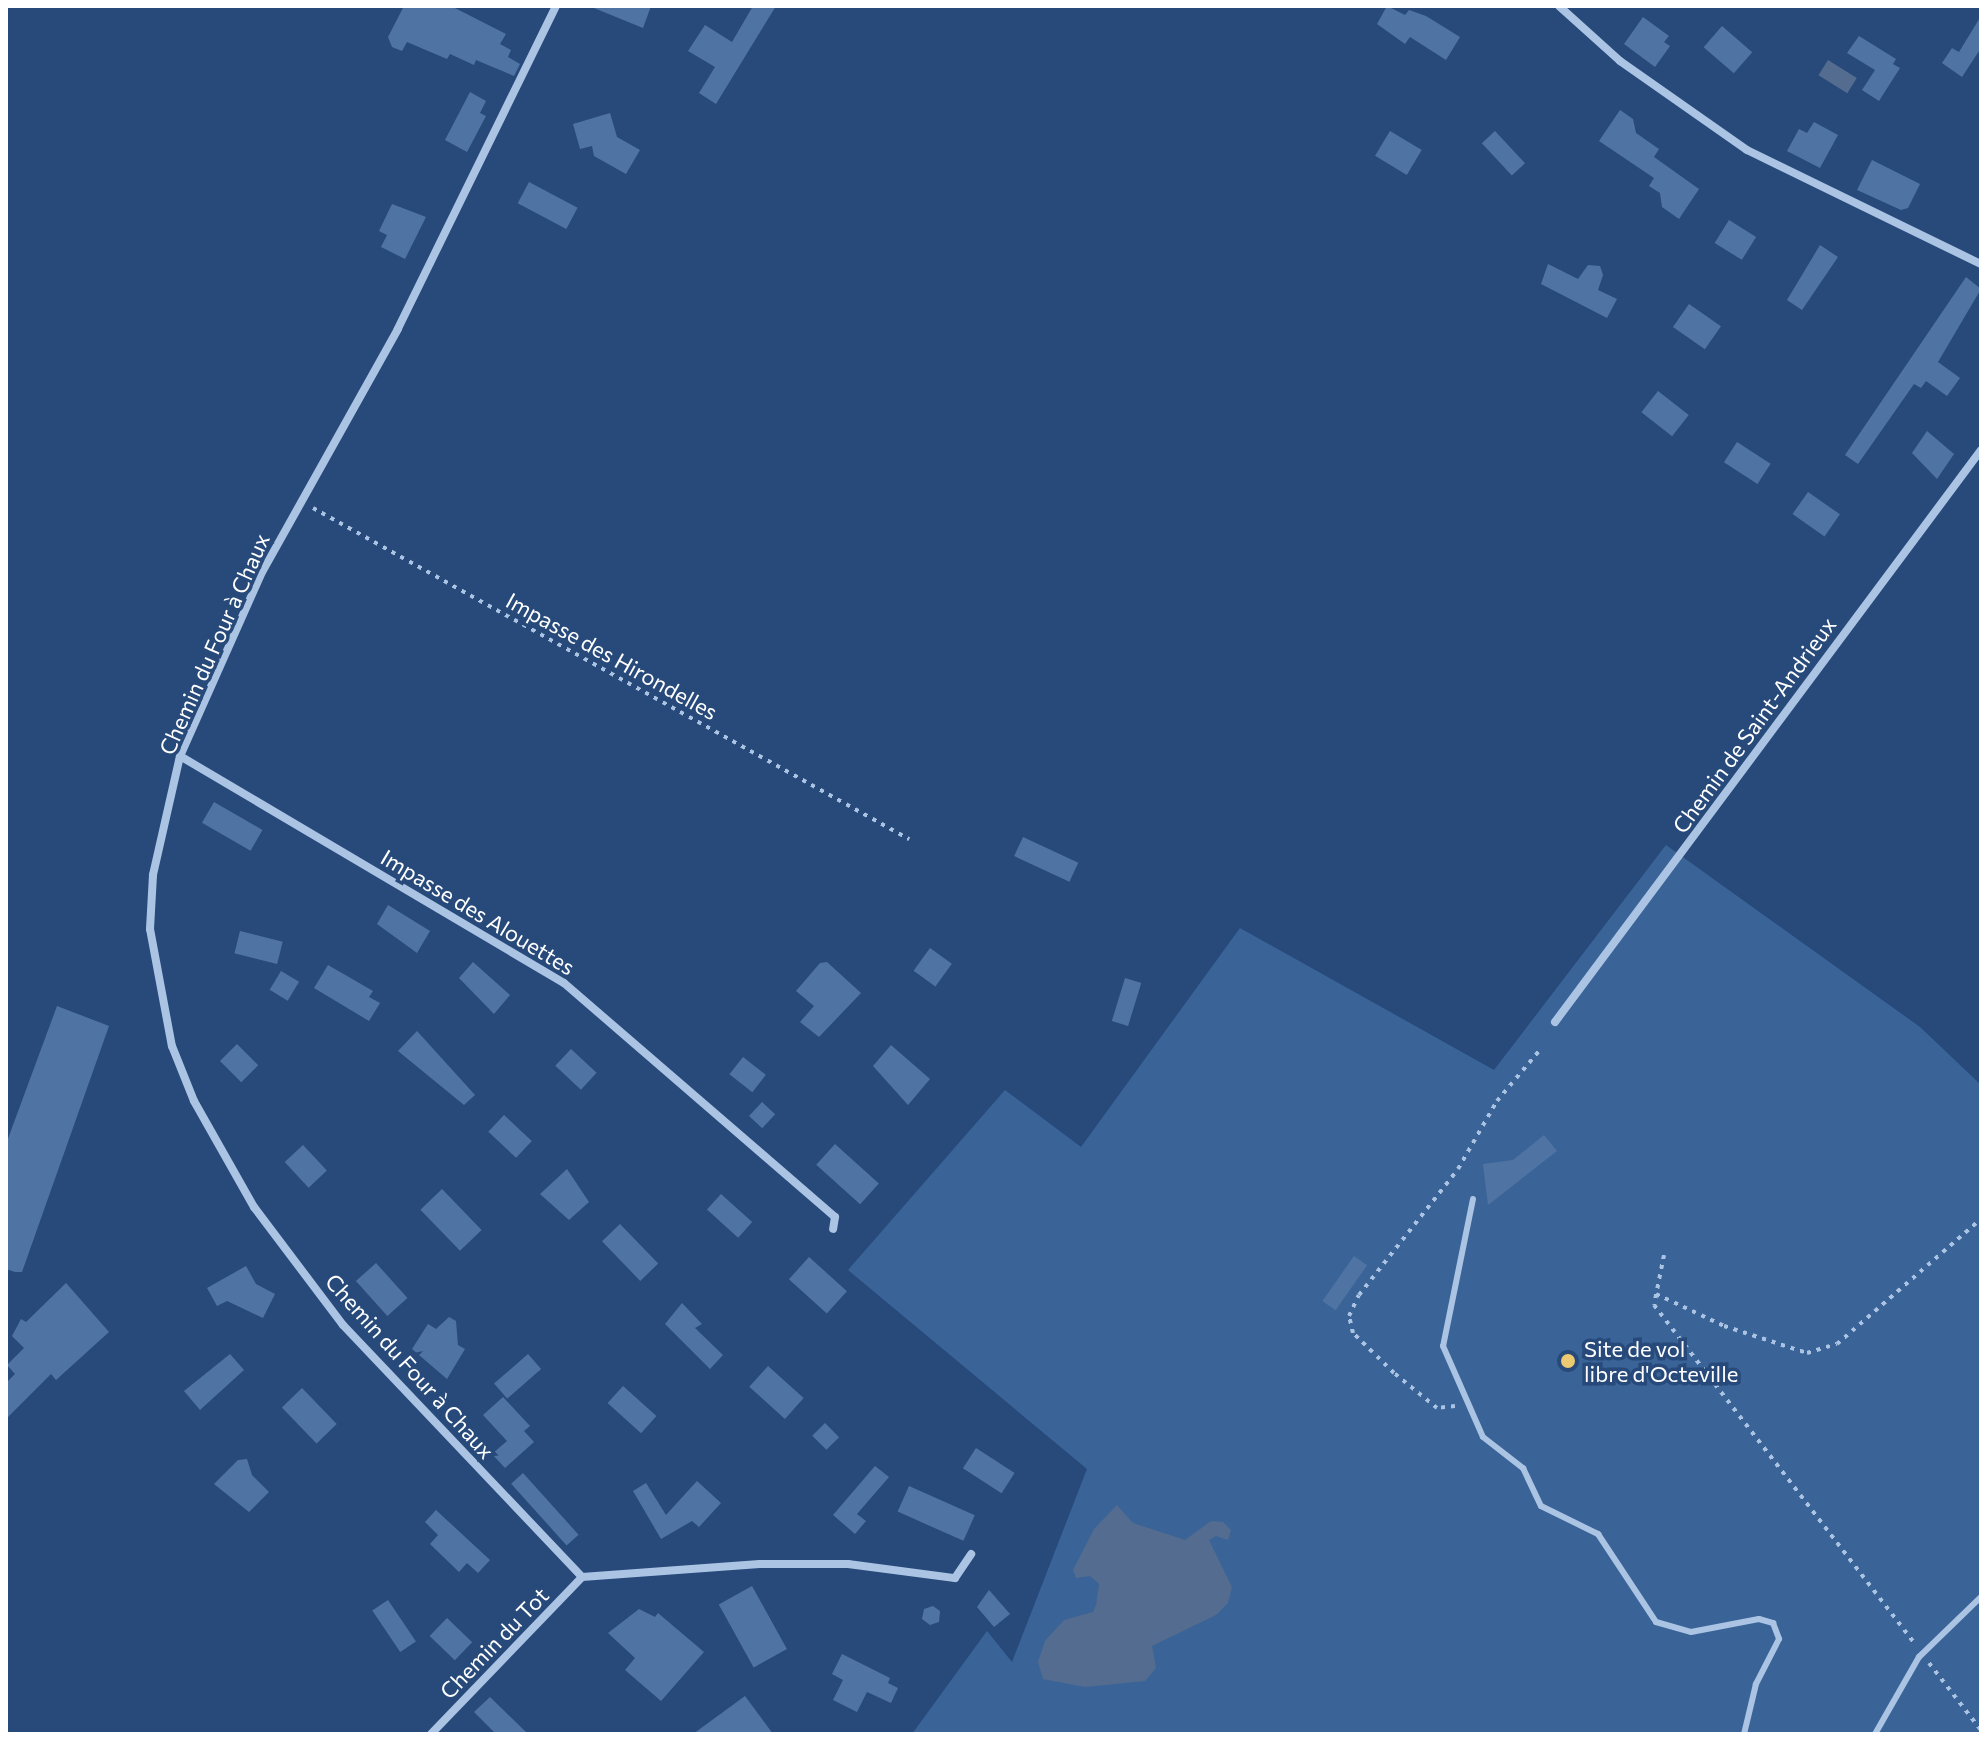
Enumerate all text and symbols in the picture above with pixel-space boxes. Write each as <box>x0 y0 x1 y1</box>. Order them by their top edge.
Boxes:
street label: Chemin du Four à Chaux <box>153 529 275 759</box>
street label: Impasse des Hirondelles <box>502 587 722 725</box>
street label: Chemin de Saint-Andrieux <box>1667 612 1841 838</box>
street label: Impasse des Alouettes <box>376 844 580 980</box>
street label: Chemin du Four à Chaux <box>320 1268 500 1464</box>
place label: Site de vol libre d'Octeville <box>1584 1335 1738 1386</box>
marker: Site de vol libre d'Octeville <box>1559 1352 1577 1370</box>
street label: Chemin du Tot <box>434 1582 554 1704</box>

